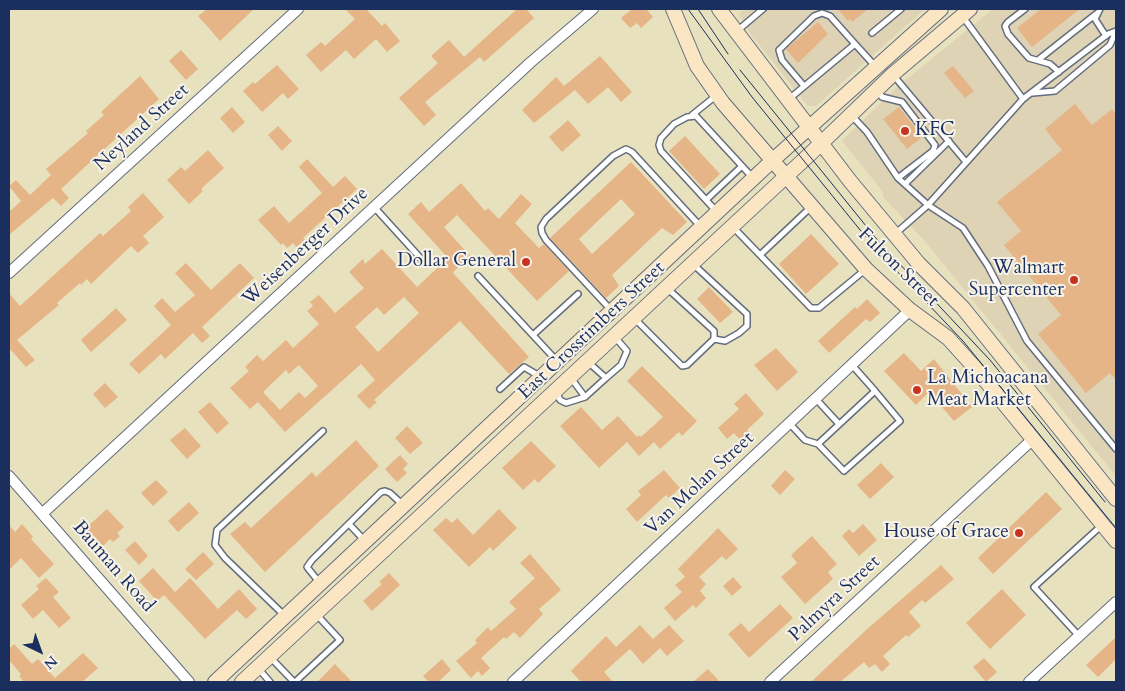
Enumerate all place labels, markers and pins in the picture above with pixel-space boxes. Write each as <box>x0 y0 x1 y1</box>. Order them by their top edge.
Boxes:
place label: KFC <box>915 120 954 142</box>
marker: KFC <box>899 125 911 137</box>
place label: Dollar General <box>397 251 516 273</box>
marker: Dollar General <box>520 256 532 268</box>
place label: Walmart Supercenter <box>969 258 1064 302</box>
marker: Walmart Supercenter <box>1068 274 1080 286</box>
place label: La Michoacana Meat Market <box>927 368 1049 412</box>
marker: La Michoacana Meat Market <box>911 384 923 396</box>
place label: House of Grace <box>884 522 1009 544</box>
marker: House of Grace <box>1013 527 1025 539</box>

